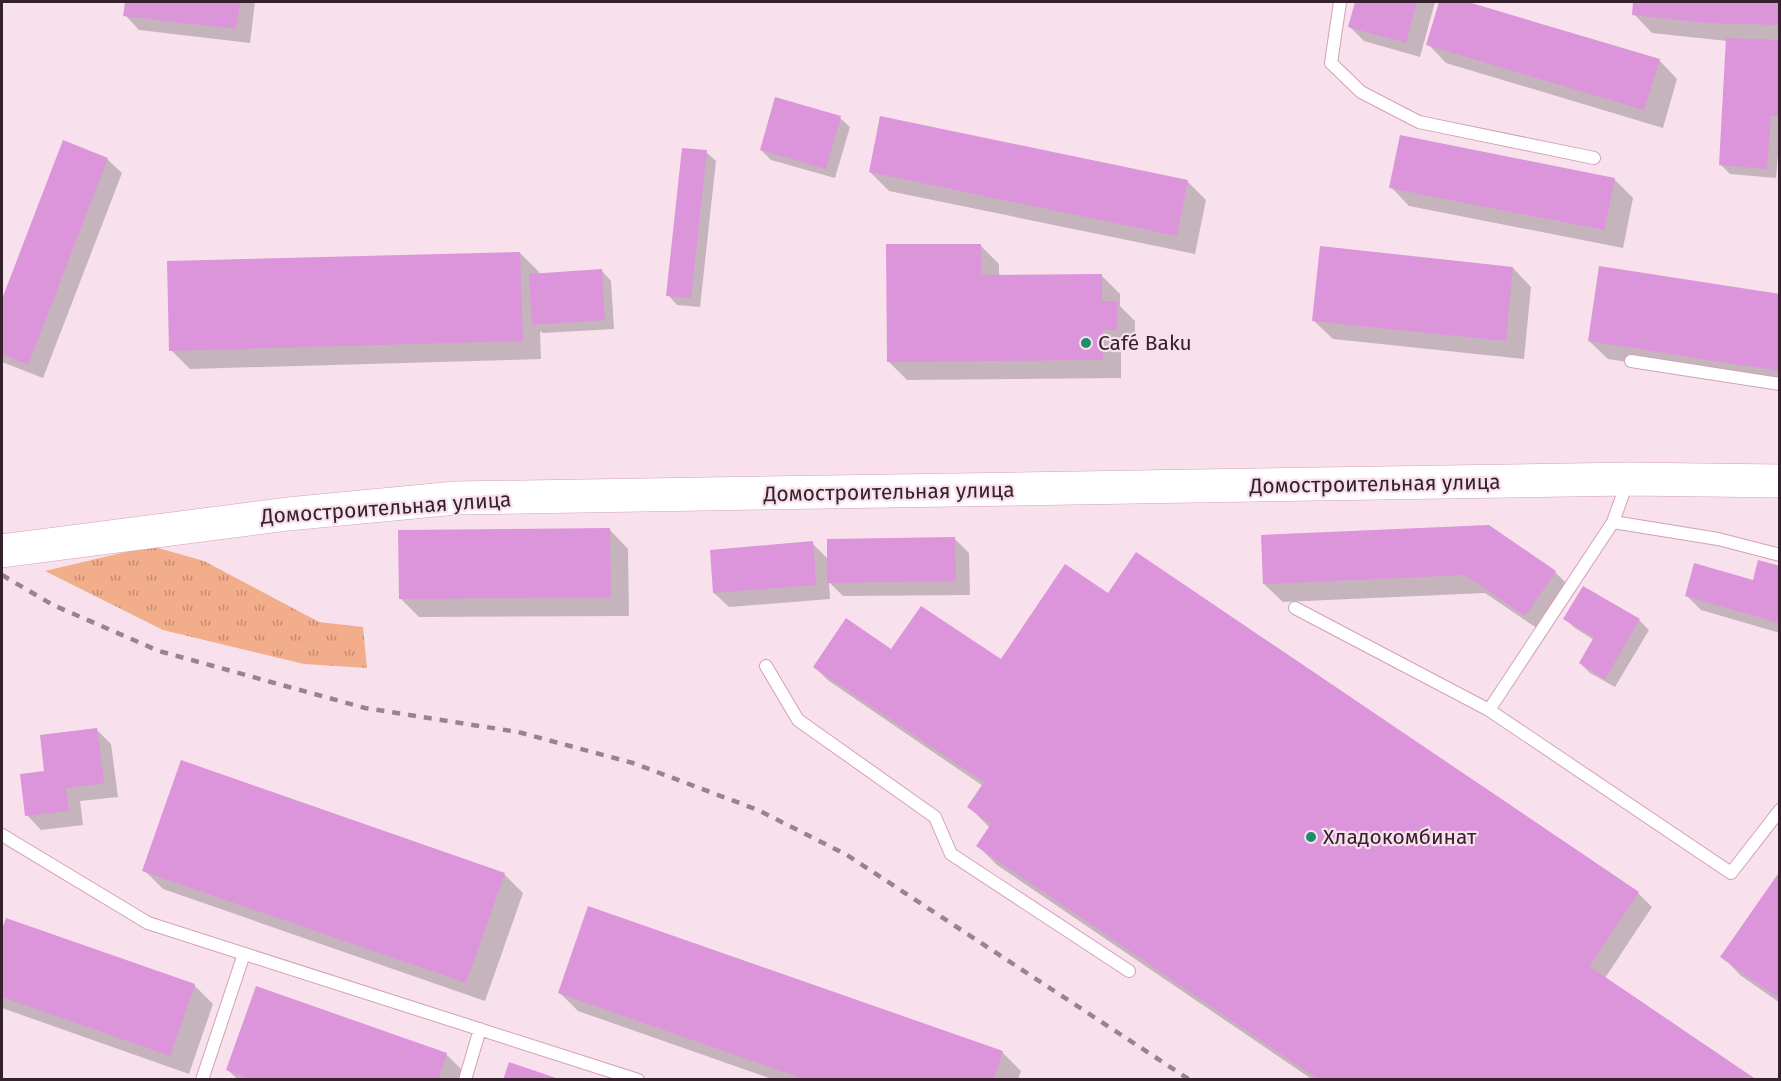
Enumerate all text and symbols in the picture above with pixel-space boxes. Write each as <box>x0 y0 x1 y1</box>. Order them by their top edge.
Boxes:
place label: Café Baku <box>1098 330 1192 356</box>
marker: Café Baku <box>1079 336 1093 350</box>
street label: Домостроительная улица <box>1248 469 1501 499</box>
street label: Домостроительная улица <box>762 477 1015 507</box>
street label: Домостроительная улица <box>259 486 512 530</box>
place label: Хладокомбинат <box>1323 824 1477 850</box>
marker: Хладокомбинат <box>1304 830 1318 844</box>

